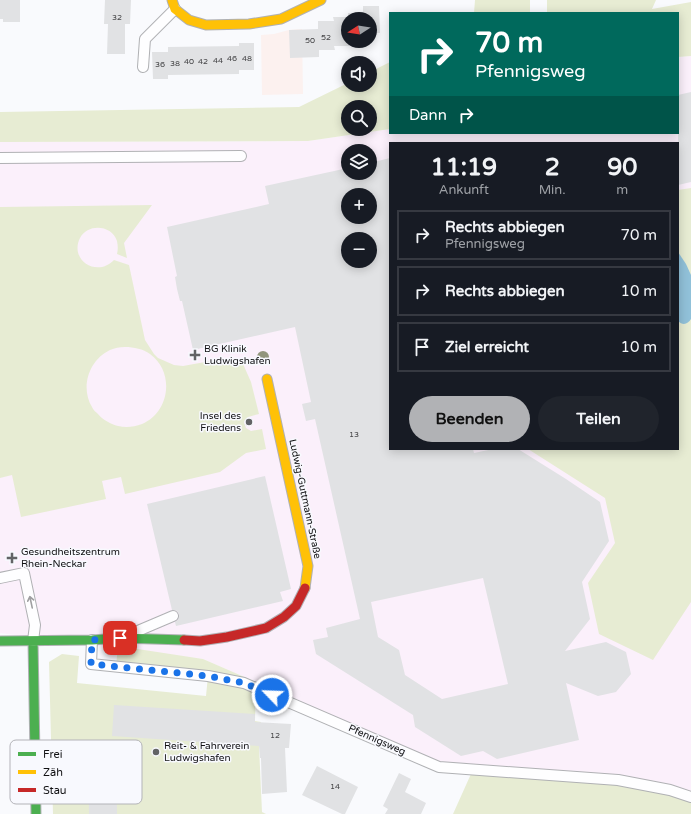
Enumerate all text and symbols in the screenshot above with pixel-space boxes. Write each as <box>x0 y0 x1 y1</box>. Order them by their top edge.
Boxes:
north arrow <box>341 12 377 48</box>
map controls <box>341 12 377 268</box>
house number: 32 <box>112 13 122 22</box>
text: 70 m <box>475 26 543 60</box>
icon: right <box>409 28 461 80</box>
house number: 52 <box>321 33 331 42</box>
house number: 50 <box>305 36 315 45</box>
house number: 46 <box>227 54 237 63</box>
house number: 48 <box>242 54 252 63</box>
house number: 44 <box>213 56 223 65</box>
button: sound <box>341 56 377 92</box>
house number: 40 <box>184 57 194 66</box>
house number: 42 <box>198 57 208 66</box>
house number: 38 <box>170 59 180 68</box>
house number: 36 <box>155 60 165 69</box>
text: Pfennigsweg <box>475 60 586 82</box>
button: search <box>341 100 377 136</box>
icon: right <box>455 104 477 126</box>
text: Dann <box>409 106 447 124</box>
button: layers <box>341 144 377 180</box>
text: 11:19 <box>431 153 497 182</box>
text: 2 <box>545 153 560 182</box>
text: 90 <box>607 153 637 182</box>
text: Ankunft <box>439 182 489 198</box>
text: Min. <box>539 182 566 198</box>
text: m <box>616 182 628 198</box>
button: + <box>341 188 377 224</box>
text: Rechts abbiegen <box>445 218 565 236</box>
icon: right <box>411 224 433 246</box>
text: 70 m <box>620 226 657 244</box>
button: − <box>341 232 377 268</box>
text: Pfennigsweg <box>445 236 525 252</box>
icon: right <box>411 280 433 302</box>
text: Rechts abbiegen <box>445 282 565 300</box>
text: 10 m <box>620 282 657 300</box>
icon: arrive <box>411 336 433 358</box>
text: Ziel erreicht <box>445 338 529 356</box>
text: 10 m <box>620 338 657 356</box>
place label: BG Klinik Ludwigshafen <box>204 343 271 367</box>
marker: BG Klinik Ludwigshafen <box>189 349 201 361</box>
button: Beenden <box>409 396 530 442</box>
button: Teilen <box>538 396 659 442</box>
place label: Insel des Friedens <box>200 410 241 434</box>
marker: Insel des Friedens <box>244 417 254 427</box>
house number: 13 <box>349 430 359 439</box>
street label: Ludwig-Guttmann-Straße <box>286 438 324 560</box>
place label: Gesundheitszentrum Rhein-Neckar <box>21 546 120 570</box>
marker: Gesundheitszentrum Rhein-Neckar <box>6 552 18 564</box>
one-way arrow <box>26 596 34 609</box>
pin <box>103 621 137 655</box>
icon: arrive <box>109 627 131 649</box>
position arrow <box>251 674 293 716</box>
street label: Pfennigsweg <box>346 722 408 758</box>
house number: 12 <box>270 731 280 740</box>
legend <box>10 740 142 804</box>
place label: Reit- & Fahrverein Ludwigshafen <box>164 740 249 764</box>
marker: Reit- & Fahrverein Ludwigshafen <box>151 747 161 757</box>
text: Frei <box>43 748 62 761</box>
text: Zäh <box>43 766 63 779</box>
house number: 14 <box>330 782 340 791</box>
text: Stau <box>43 784 67 797</box>

